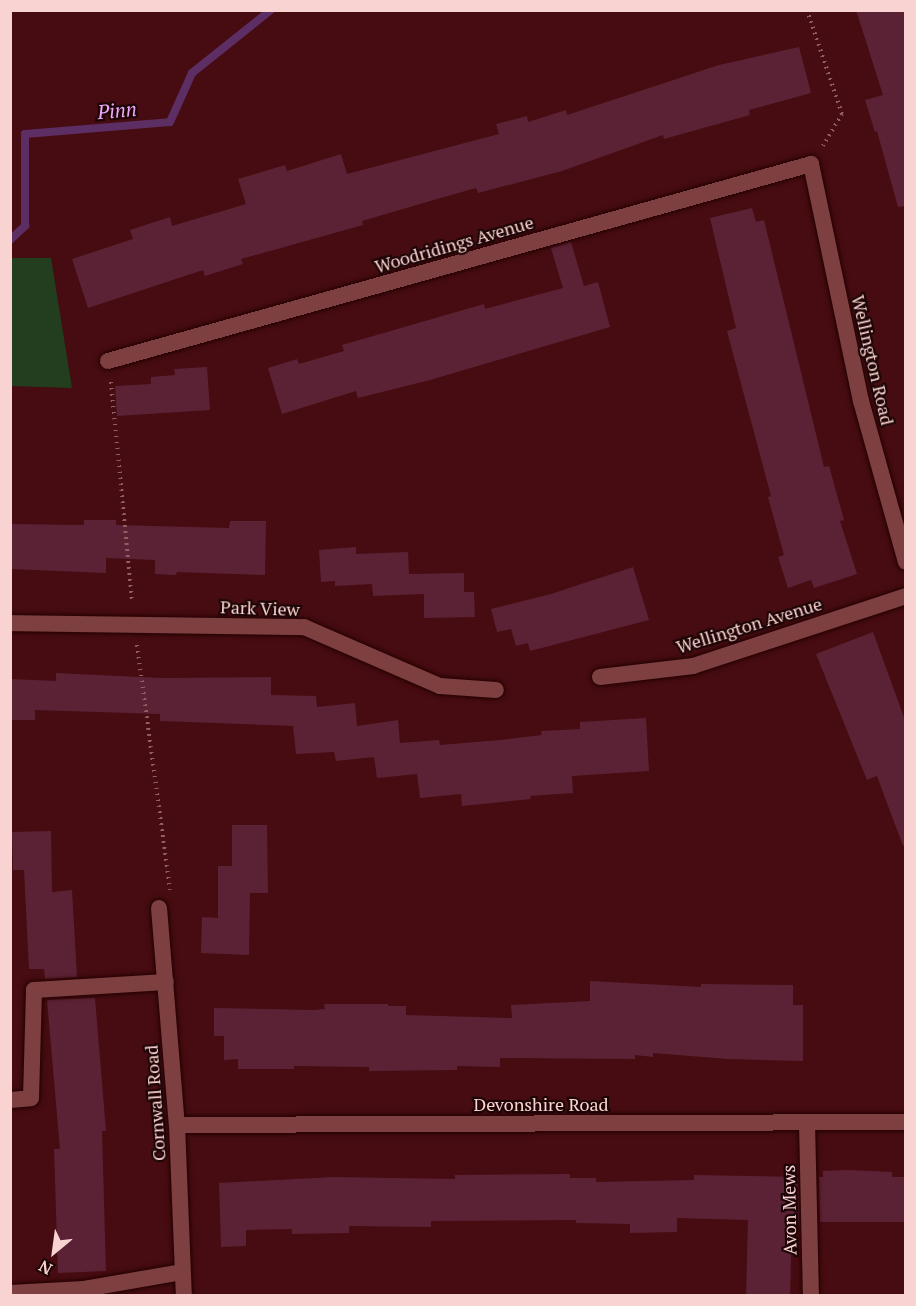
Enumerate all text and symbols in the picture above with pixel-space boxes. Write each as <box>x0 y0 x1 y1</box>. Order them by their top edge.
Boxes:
water label: Pinn <box>96 96 138 124</box>
street label: Woodridings Avenue <box>372 211 536 277</box>
street label: Wellington Road <box>848 293 898 427</box>
street label: Wellington Avenue <box>673 592 825 658</box>
street label: Park View <box>220 596 300 620</box>
street label: Cornwall Road <box>140 1044 170 1162</box>
street label: Devonshire Road <box>473 1093 609 1115</box>
street label: Avon Mews <box>777 1165 801 1255</box>
north arrow <box>24 1222 84 1282</box>
text: N <box>35 1255 56 1280</box>

